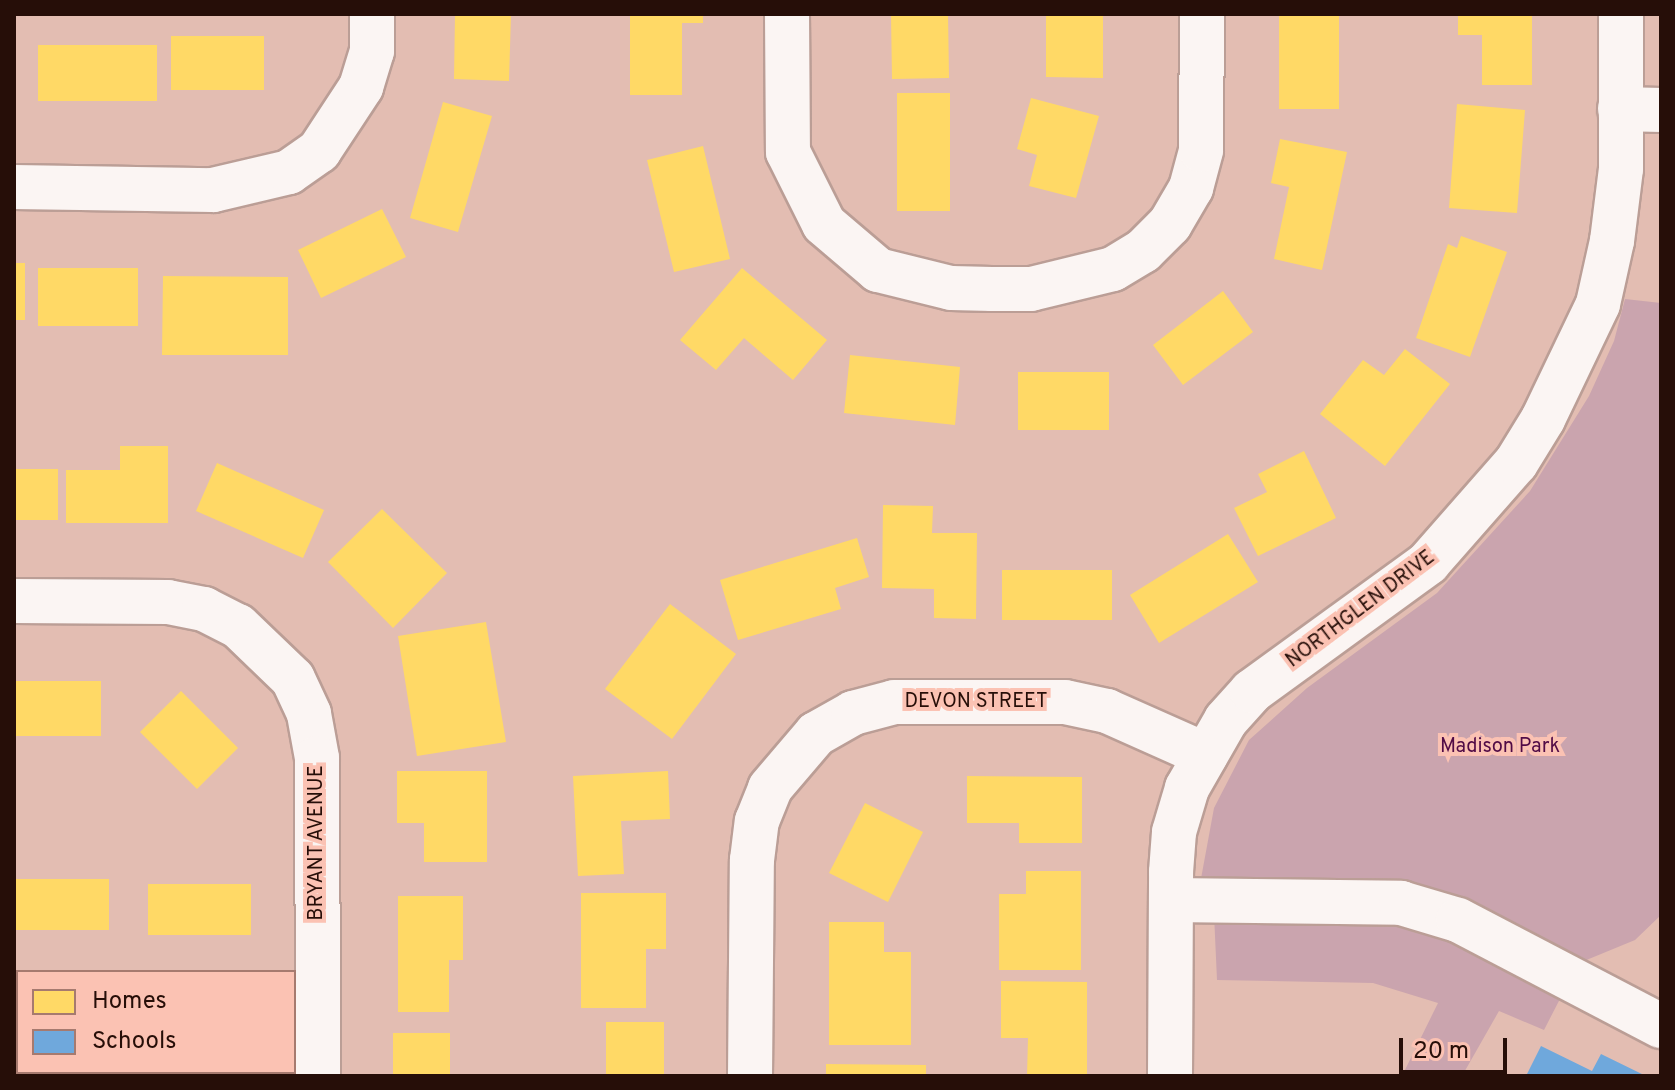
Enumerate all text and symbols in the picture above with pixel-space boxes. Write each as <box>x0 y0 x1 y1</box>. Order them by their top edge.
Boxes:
street label: NORTHGLEN DRIVE <box>1282 546 1440 674</box>
street label: DEVON STREET <box>904 690 1048 714</box>
park label: Madison Park <box>1440 735 1560 759</box>
street label: BRYANT AVENUE <box>305 765 329 921</box>
legend <box>16 970 296 1074</box>
text: Homes <box>92 987 167 1017</box>
scale bar <box>1403 1022 1511 1072</box>
text: Schools <box>92 1027 177 1057</box>
text: 20 m <box>1413 1037 1469 1067</box>

